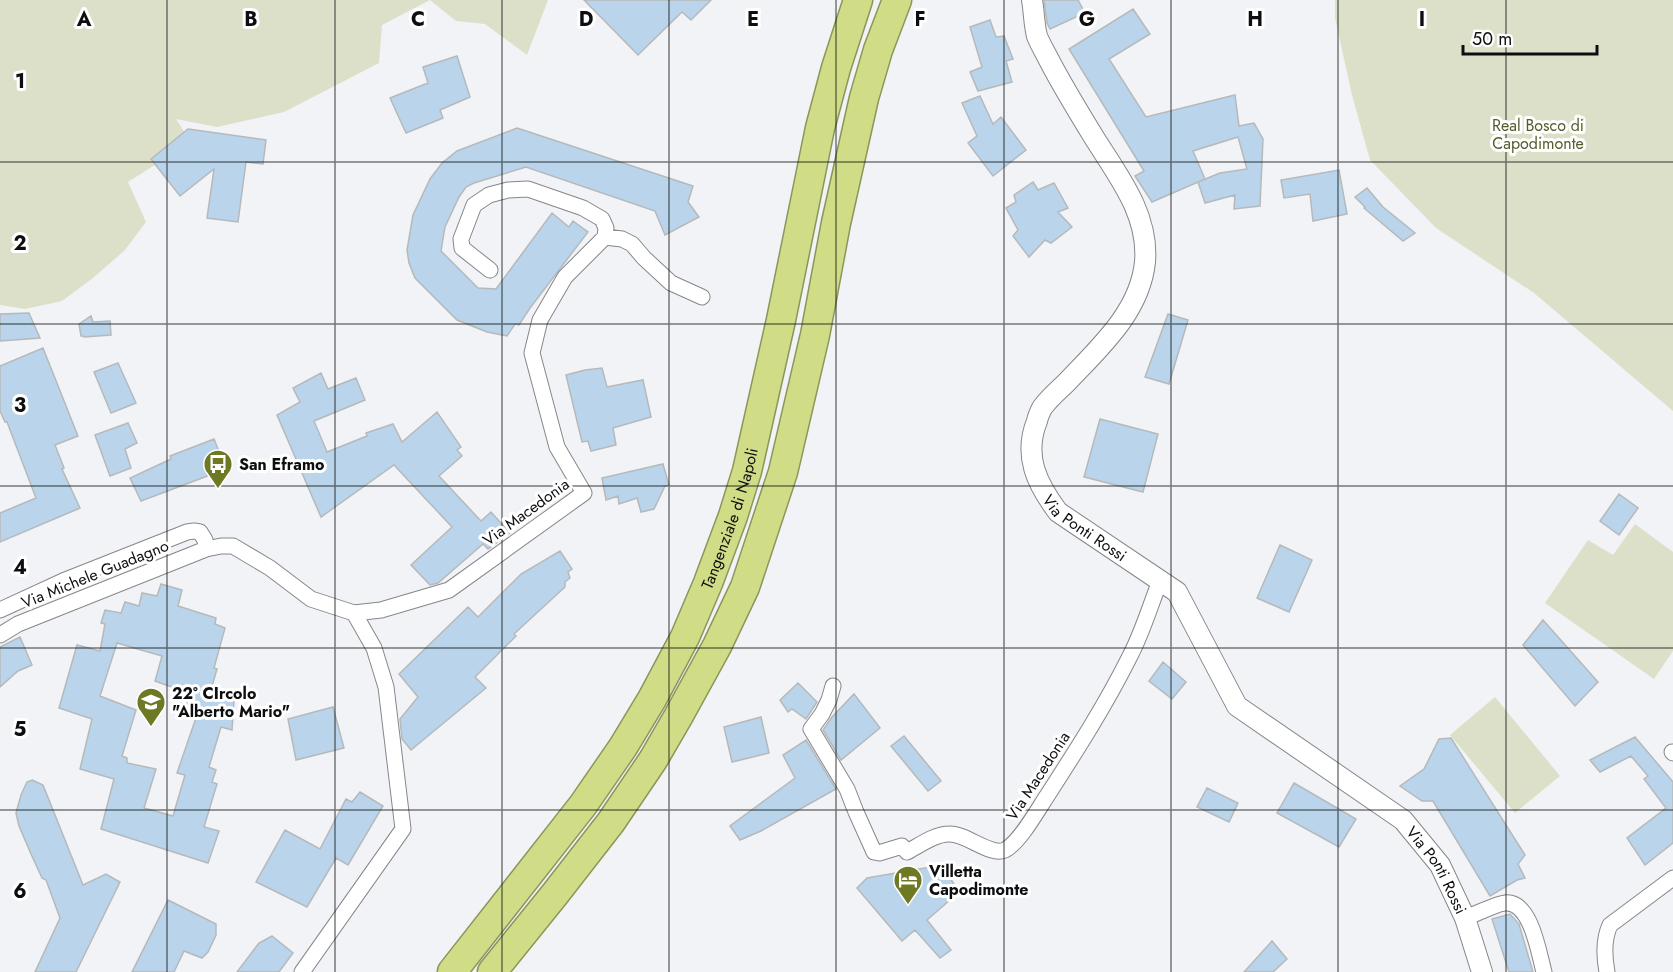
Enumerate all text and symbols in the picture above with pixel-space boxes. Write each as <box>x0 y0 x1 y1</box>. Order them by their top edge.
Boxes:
text: A <box>76 5 92 34</box>
text: B <box>244 5 258 34</box>
text: C <box>411 5 425 34</box>
text: D <box>579 5 593 34</box>
text: E <box>747 5 759 34</box>
text: F <box>914 5 926 34</box>
text: G <box>1079 5 1095 34</box>
text: H <box>1247 5 1263 34</box>
text: I <box>1419 5 1425 34</box>
scale bar <box>1463 18 1596 56</box>
text: 50 m <box>1472 26 1512 52</box>
text: 1 <box>15 67 25 96</box>
park label: Real Bosco di Capodimonte <box>1492 114 1584 155</box>
text: 2 <box>13 229 27 258</box>
text: 3 <box>14 391 26 420</box>
street label: Tangenziale di Napoli <box>695 446 763 593</box>
bus stop icon: San Eframo <box>202 448 234 490</box>
place label: San Eframo <box>239 453 325 476</box>
street label: Via Macedonia <box>478 473 574 551</box>
street label: Via Ponti Rossi <box>1037 490 1131 567</box>
street label: Via Michele Guadagno <box>18 534 172 614</box>
text: 4 <box>13 553 27 582</box>
place label: 22° CIrcolo "Alberto Mario" <box>172 682 290 723</box>
school or university icon: 22° CIrcolo "Alberto Mario" <box>135 686 167 728</box>
text: 5 <box>14 715 27 744</box>
street label: Via Macedonia <box>1001 727 1075 825</box>
street label: Via Ponti Rossi <box>1401 821 1473 918</box>
place label: Villetta Capodimonte <box>928 860 1028 901</box>
hotel icon: Villetta Capodimonte <box>892 864 924 906</box>
text: 6 <box>13 877 27 906</box>

